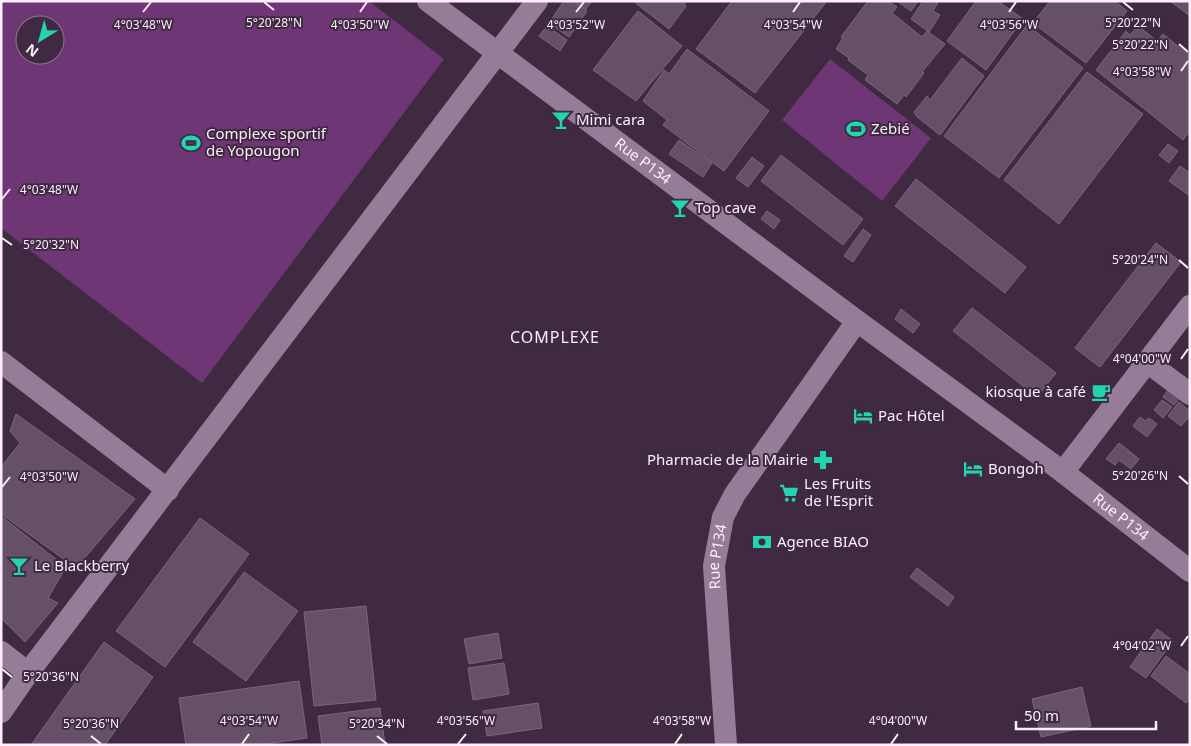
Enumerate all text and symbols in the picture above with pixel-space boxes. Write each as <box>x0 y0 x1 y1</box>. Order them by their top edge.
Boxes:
text: 5°20'28"N <box>246 14 302 31</box>
text: 5°20'22"N <box>1105 14 1161 31</box>
north arrow <box>15 15 65 65</box>
text: 4°03'48"W <box>114 16 172 33</box>
text: 4°03'50"W <box>331 16 389 33</box>
text: 4°03'52"W <box>547 16 605 33</box>
text: 4°03'54"W <box>764 16 822 33</box>
text: 4°03'56"W <box>980 16 1038 33</box>
text: 5°20'22"N <box>1112 36 1168 53</box>
text: N <box>22 40 42 62</box>
text: 4°03'58"W <box>1113 63 1171 80</box>
bar icon: Mimi cara <box>550 109 572 131</box>
place label: Mimi cara <box>576 109 645 129</box>
sports icon: Zebié <box>845 118 867 140</box>
place label: Zebié <box>871 118 910 138</box>
place label: Complexe sportif de Yopougon <box>206 123 327 160</box>
sports icon: Complexe sportif de Yopougon <box>180 132 202 154</box>
street label: Rue P134 <box>611 133 676 188</box>
text: 4°03'48"W <box>20 181 78 198</box>
bar icon: Top cave <box>669 197 691 219</box>
place label: Top cave <box>695 197 756 217</box>
text: 5°20'32"N <box>23 236 79 253</box>
text: 5°20'24"N <box>1112 251 1168 268</box>
district label: COMPLEXE <box>510 326 600 348</box>
text: 4°04'00"W <box>1113 350 1171 367</box>
place label: kiosque à café <box>985 381 1086 401</box>
cafe icon: kiosque à café <box>1090 381 1112 403</box>
hotel icon: Pac Hôtel <box>852 405 874 427</box>
place label: Pac Hôtel <box>878 405 945 425</box>
place label: Pharmacie de la Mairie <box>647 449 808 469</box>
pharmacy icon: Pharmacie de la Mairie <box>812 449 834 471</box>
hotel icon: Bongoh <box>962 458 984 480</box>
place label: Bongoh <box>988 458 1044 478</box>
text: 5°20'26"N <box>1112 467 1168 484</box>
text: 4°03'50"W <box>20 468 78 485</box>
place label: Les Fruits de l'Esprit <box>804 473 874 510</box>
supermarket icon: Les Fruits de l'Esprit <box>778 482 800 504</box>
street label: Rue P134 <box>1089 488 1154 545</box>
street label: Rue P134 <box>703 522 731 590</box>
bank icon: Agence BIAO <box>751 531 773 553</box>
place label: Agence BIAO <box>777 531 869 551</box>
bar icon: Le Blackberry <box>8 555 30 577</box>
place label: Le Blackberry <box>34 555 130 575</box>
text: 4°04'02"W <box>1113 637 1171 654</box>
text: 5°20'36"N <box>23 668 79 685</box>
scale bar <box>1016 698 1156 730</box>
text: 50 m <box>1024 705 1059 725</box>
text: 4°03'54"W <box>220 712 278 729</box>
text: 4°03'56"W <box>437 712 495 729</box>
text: 4°03'58"W <box>653 712 711 729</box>
text: 4°04'00"W <box>869 712 927 729</box>
text: 5°20'36"N <box>63 715 119 732</box>
text: 5°20'34"N <box>349 715 405 732</box>

